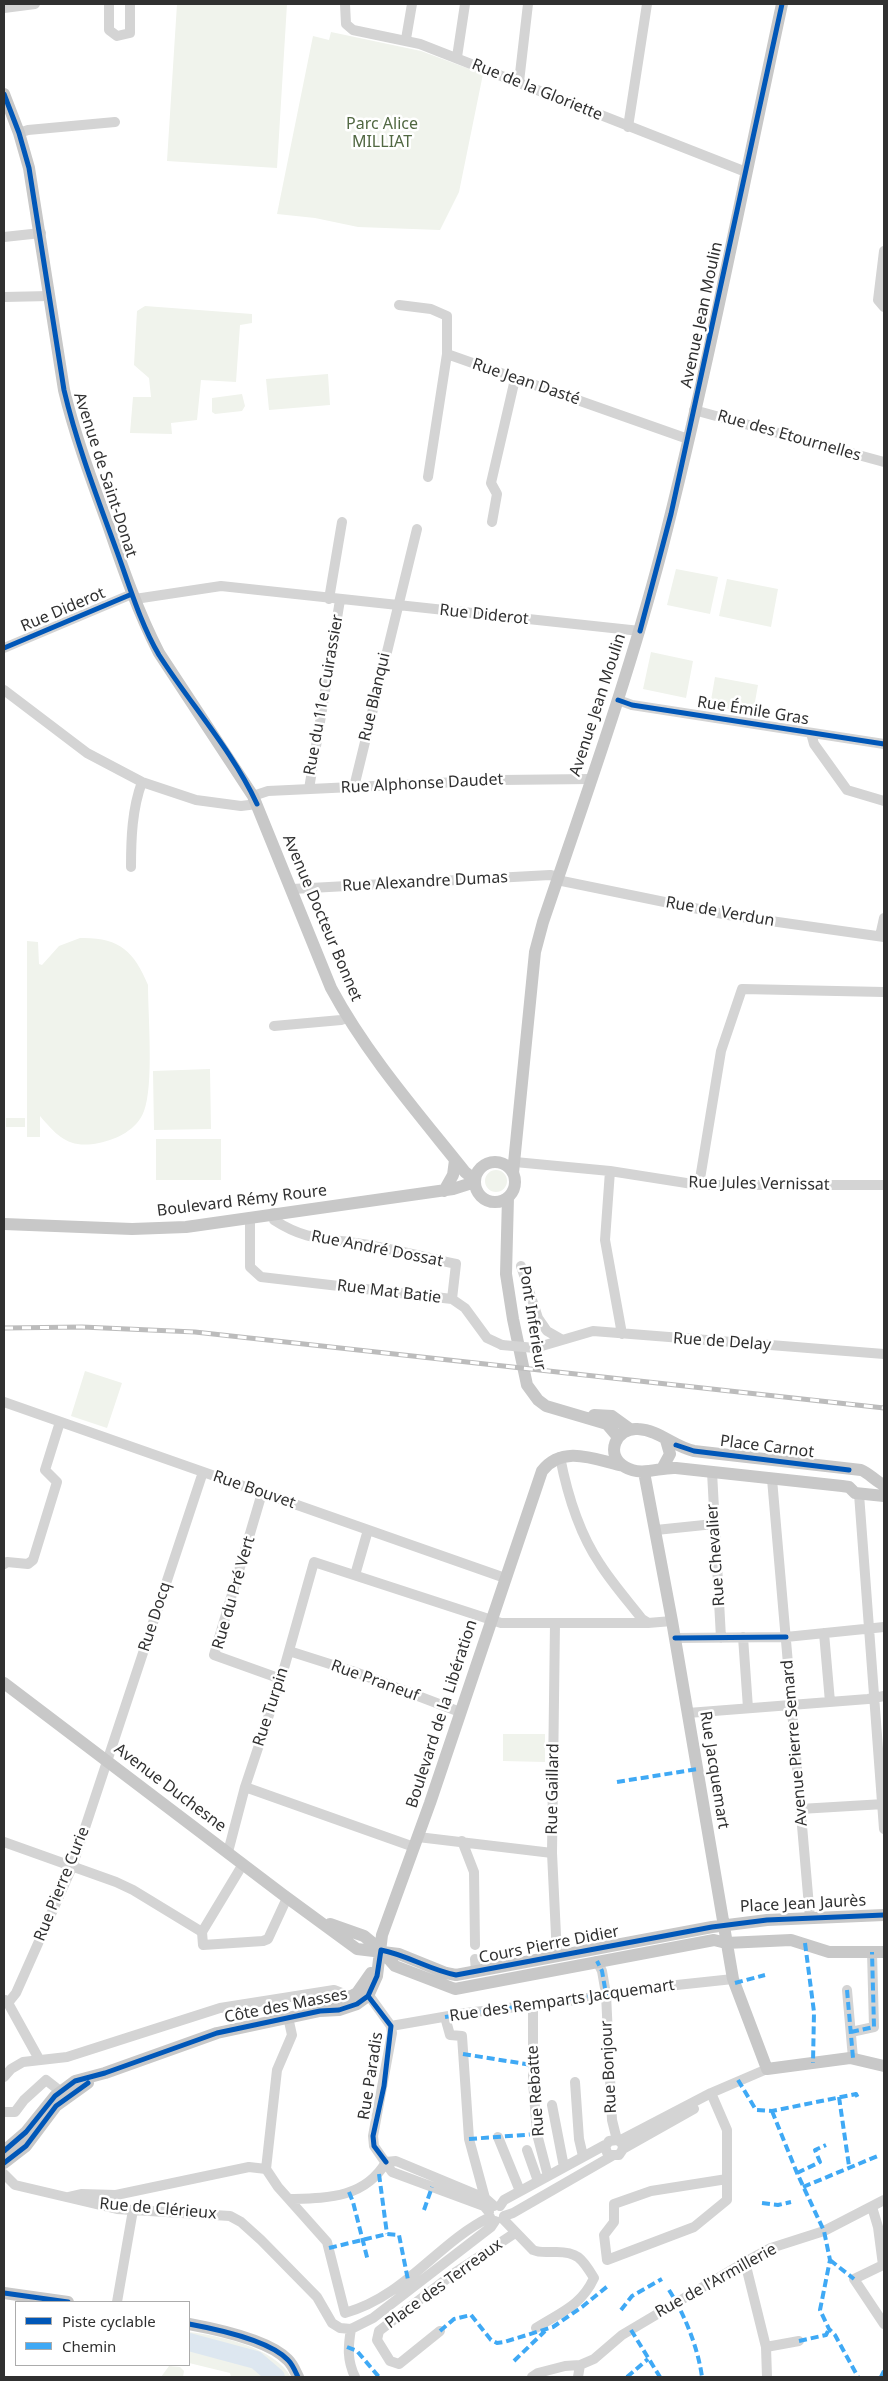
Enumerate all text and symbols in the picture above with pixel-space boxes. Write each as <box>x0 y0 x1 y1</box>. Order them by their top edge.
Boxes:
street label: Rue de la Gloriette <box>469 55 605 125</box>
park label: Parc Alice MILLIAT <box>346 114 418 152</box>
street label: Avenue Jean Moulin <box>677 240 727 390</box>
street label: Rue Jean Dasté <box>470 355 582 409</box>
street label: Avenue de Saint-Donat <box>69 390 141 560</box>
street label: Rue des Etournelles <box>715 406 863 466</box>
street label: Rue Diderot <box>18 584 108 636</box>
street label: Rue Diderot <box>439 601 529 629</box>
street label: Rue du 11e Cuirassier <box>300 613 348 777</box>
street label: Avenue Jean Moulin <box>566 631 630 779</box>
street label: Rue Blanqui <box>355 651 395 743</box>
street label: Rue Émile Gras <box>696 693 810 729</box>
street label: Rue Alphonse Daudet <box>340 770 504 798</box>
street label: Avenue Docteur Bonnet <box>278 832 366 1004</box>
street label: Rue Alexandre Dumas <box>342 868 508 896</box>
street label: Rue de Verdun <box>664 893 776 931</box>
street label: Rue Jules Vernissat <box>688 1173 830 1195</box>
street label: Boulevard Rémy Roure <box>156 1181 328 1221</box>
street label: Rue André Dossat <box>309 1227 445 1271</box>
street label: Pont Inferieur <box>514 1265 550 1371</box>
street label: Rue Mat Batie <box>336 1276 442 1308</box>
street label: Rue de Delay <box>672 1329 772 1355</box>
street label: Place Carnot <box>719 1432 815 1462</box>
street label: Rue Bouvet <box>210 1467 298 1513</box>
street label: Rue Chevalier <box>703 1503 729 1607</box>
street label: Rue du Pré Vert <box>209 1534 259 1652</box>
street label: Rue Docq <box>135 1580 175 1654</box>
street label: Boulevard de la Libération <box>402 1618 482 1810</box>
street label: Rue Praneuf <box>328 1656 422 1706</box>
street label: Avenue Pierre Semard <box>778 1659 812 1827</box>
street label: Rue Turpin <box>249 1665 293 1749</box>
street label: Rue Jacquemart <box>695 1710 733 1830</box>
street label: Avenue Duchesne <box>110 1740 230 1836</box>
street label: Rue Gaillard <box>543 1743 563 1835</box>
street label: Rue Pierre Curie <box>30 1824 94 1944</box>
street label: Place Jean Jaurès <box>739 1891 867 1917</box>
street label: Cours Pierre Didier <box>477 1922 621 1968</box>
street label: Rue des Remparts Jacquemart <box>448 1976 676 2026</box>
street label: Côte des Masses <box>223 1985 349 2027</box>
street label: Rue Bonjour <box>597 2020 621 2114</box>
street label: Rue Paradis <box>355 2031 387 2121</box>
street label: Rue Rebatte <box>523 2045 549 2137</box>
street label: Rue de Clérieux <box>99 2194 217 2224</box>
street label: Place des Terreaux <box>382 2235 506 2333</box>
street label: Rue de l'Armillerie <box>652 2240 780 2322</box>
legend <box>15 2301 190 2366</box>
text: Piste cyclable <box>62 2311 156 2331</box>
text: Chemin <box>62 2336 116 2356</box>

